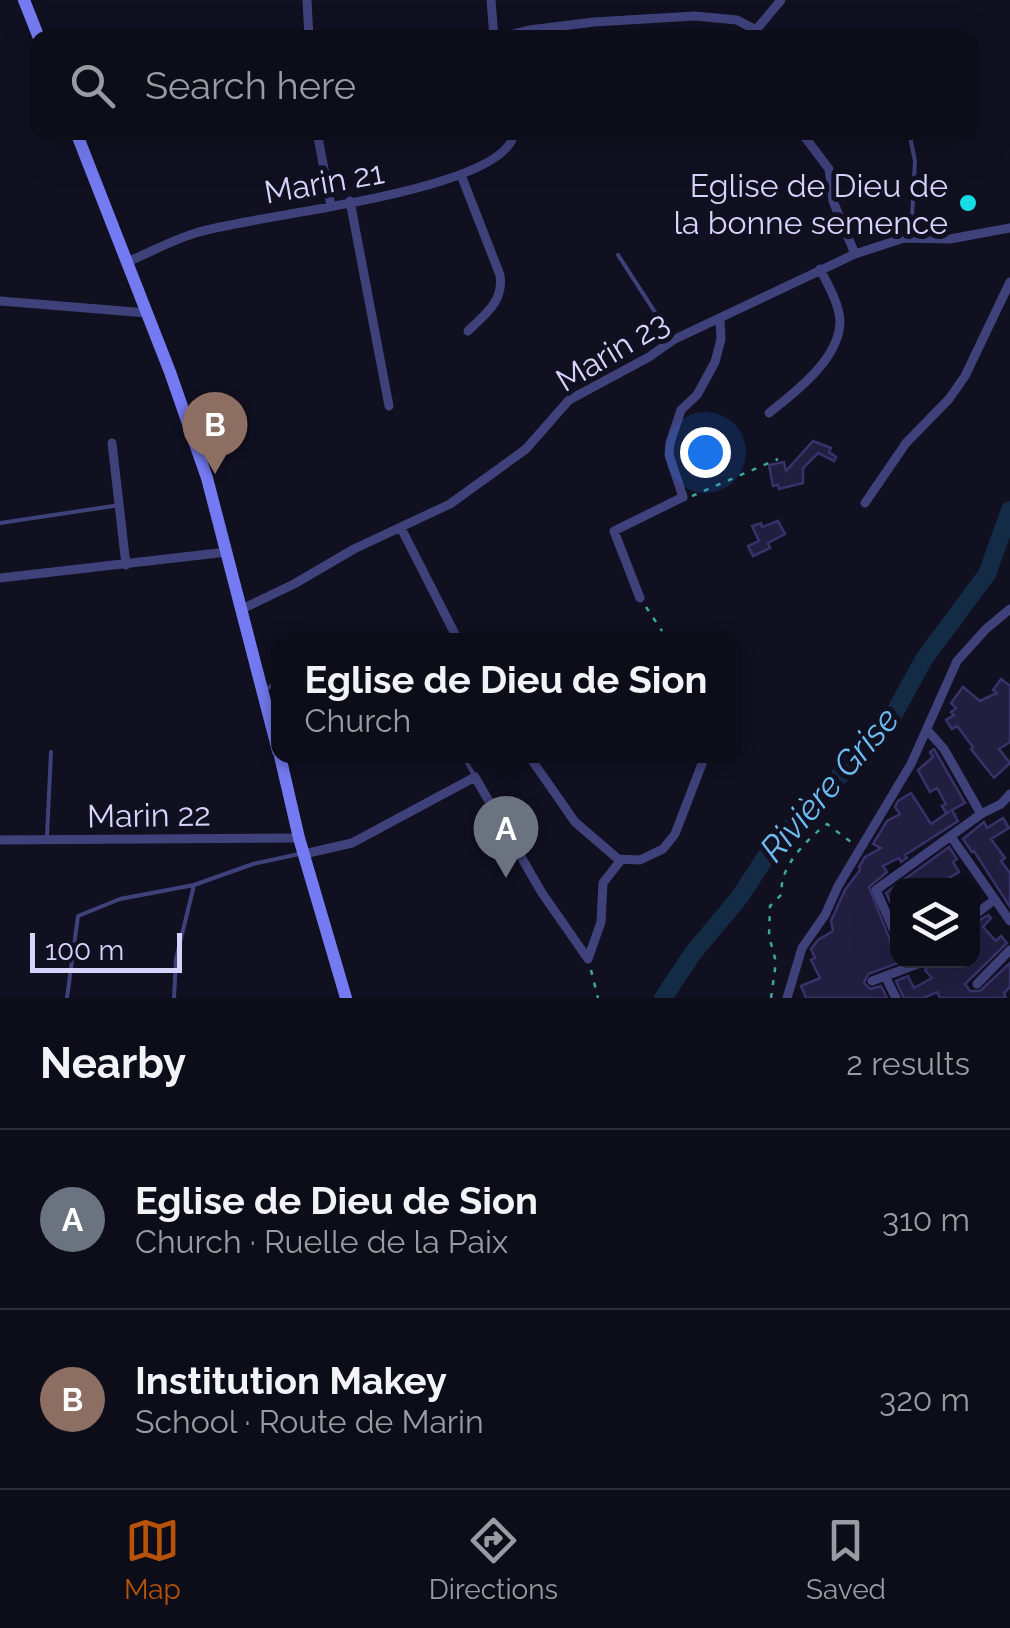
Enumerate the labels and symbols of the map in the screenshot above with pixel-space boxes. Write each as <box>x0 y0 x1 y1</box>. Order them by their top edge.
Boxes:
street label: Marin 21 <box>261 153 387 211</box>
place label: Eglise de Dieu de la bonne semence <box>673 167 948 241</box>
marker: Eglise de Dieu de la bonne semence <box>957 192 979 214</box>
street label: Marin 23 <box>549 303 675 399</box>
pin: B <box>182 392 248 474</box>
your location <box>680 427 731 478</box>
water label: Rivière Grise <box>751 699 907 869</box>
street label: Marin 22 <box>87 795 211 835</box>
pin: A <box>474 796 538 878</box>
scale bar <box>30 928 182 973</box>

